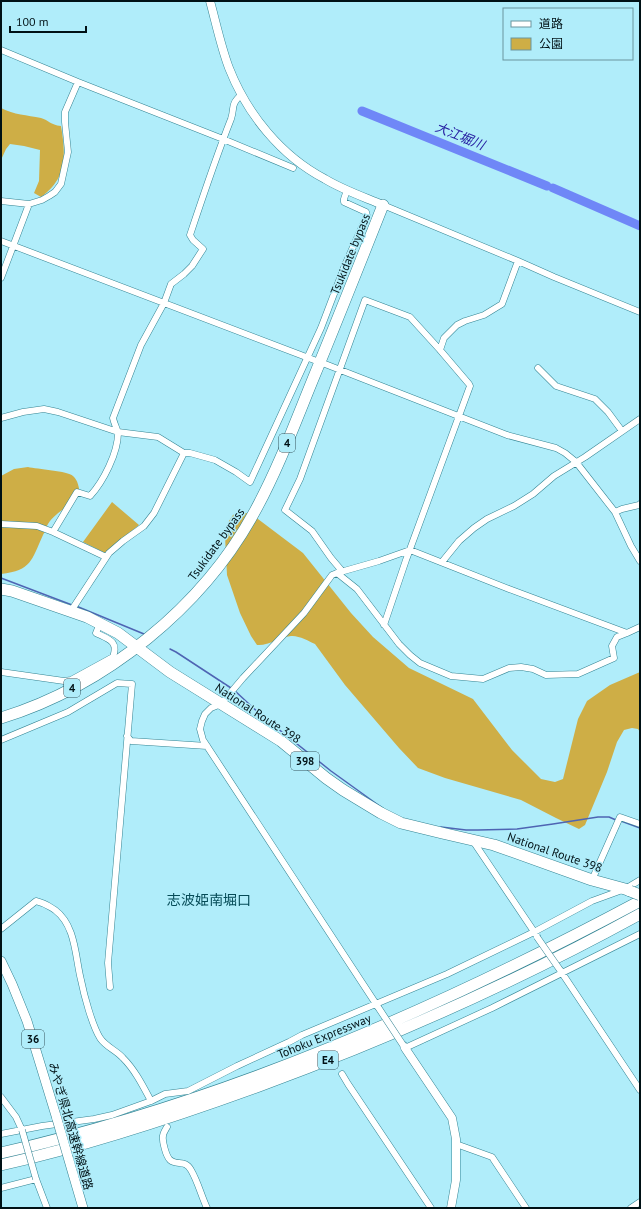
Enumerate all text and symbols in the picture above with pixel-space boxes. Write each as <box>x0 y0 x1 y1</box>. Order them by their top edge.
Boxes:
scale bar <box>10 8 86 34</box>
legend <box>503 8 633 60</box>
text: 100 m <box>16 14 49 29</box>
text: 道路 <box>539 16 563 31</box>
text: 公園 <box>539 36 563 51</box>
water label: 大江堀川 <box>433 118 489 154</box>
street label: Tsukidate bypass <box>327 211 373 297</box>
road number: 4 <box>279 434 295 452</box>
street label: Tsukidate bypass <box>185 505 247 583</box>
road number: 4 <box>64 679 80 697</box>
street label: National Route 398 <box>212 680 304 746</box>
road number: 398 <box>291 752 319 770</box>
street label: National Route 398 <box>506 829 604 875</box>
district label: 志波姫南堀口 <box>167 891 251 909</box>
street label: Tohoku Expressway <box>275 1010 373 1062</box>
road number: 36 <box>22 1030 44 1048</box>
road number: E4 <box>318 1051 338 1069</box>
street label: みやぎ県北高速幹線道路 <box>46 1060 96 1192</box>

